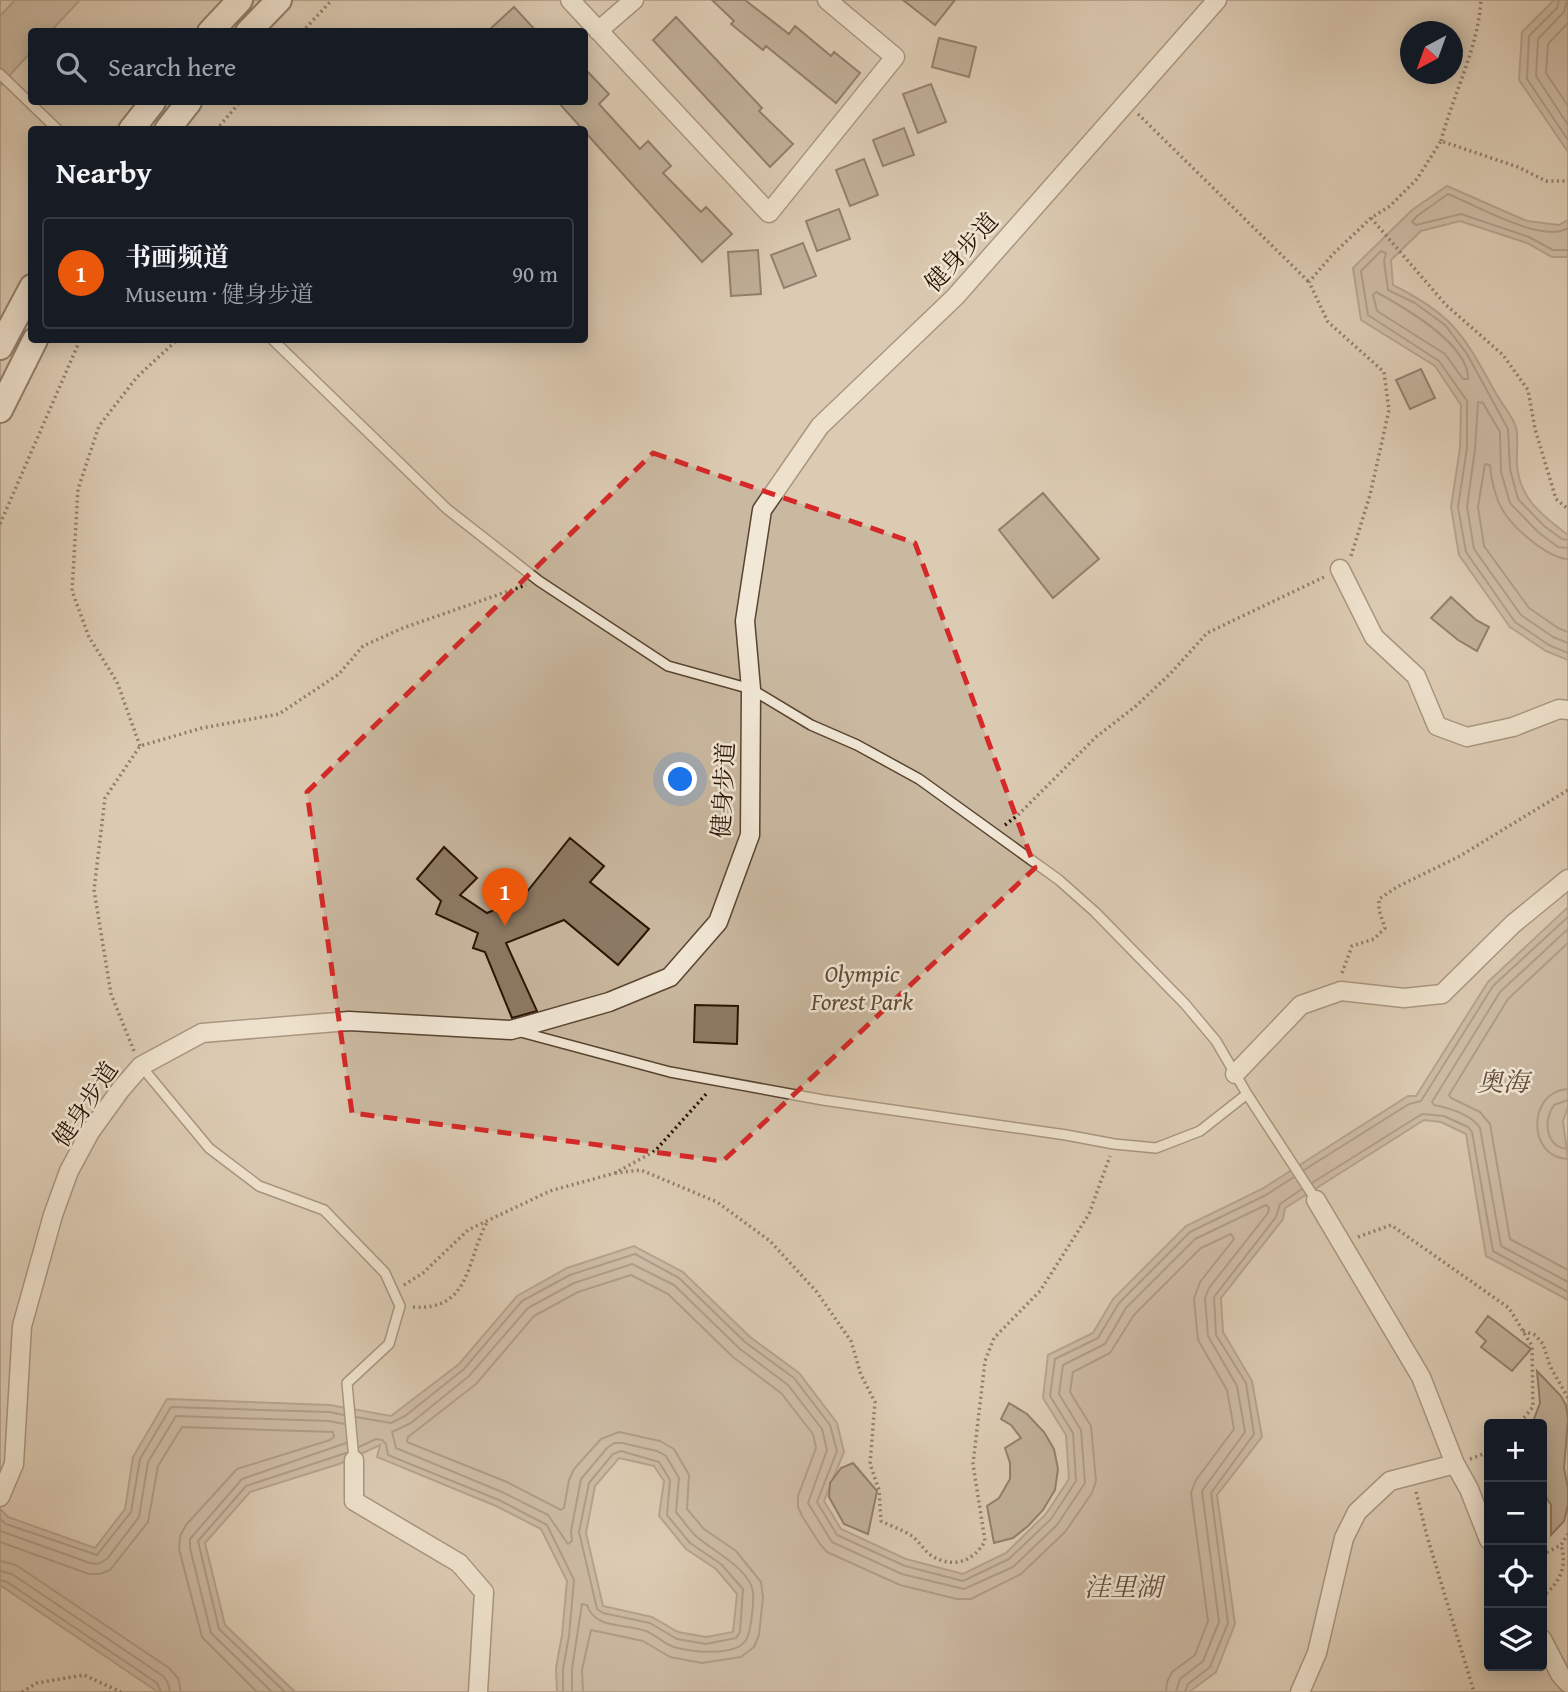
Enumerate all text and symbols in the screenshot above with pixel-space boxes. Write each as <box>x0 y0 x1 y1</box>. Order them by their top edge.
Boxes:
north arrow <box>1400 21 1463 84</box>
search box <box>28 28 588 105</box>
text: Search here <box>108 47 236 86</box>
icon: search <box>52 48 90 86</box>
text: Nearby <box>56 150 152 194</box>
street label: 健身步道 <box>916 205 1006 299</box>
text: 书画频道 <box>125 237 229 276</box>
text: 1 <box>75 257 87 290</box>
text: 90 m <box>512 257 558 290</box>
text: Museum · 健身步道 <box>125 277 313 310</box>
street label: 健身步道 <box>703 741 743 839</box>
your location <box>663 762 697 796</box>
pin: 1 <box>482 868 528 926</box>
park label: Olympic Forest Park <box>810 956 913 1019</box>
street label: 健身步道 <box>44 1054 126 1154</box>
water label: 奥海 <box>1477 1062 1533 1101</box>
map controls <box>1484 1419 1547 1671</box>
button: + <box>1484 1419 1547 1482</box>
button: − <box>1484 1482 1547 1545</box>
button: locate <box>1484 1545 1547 1608</box>
water label: 洼里湖 <box>1084 1567 1166 1606</box>
button: layers <box>1484 1608 1547 1671</box>

